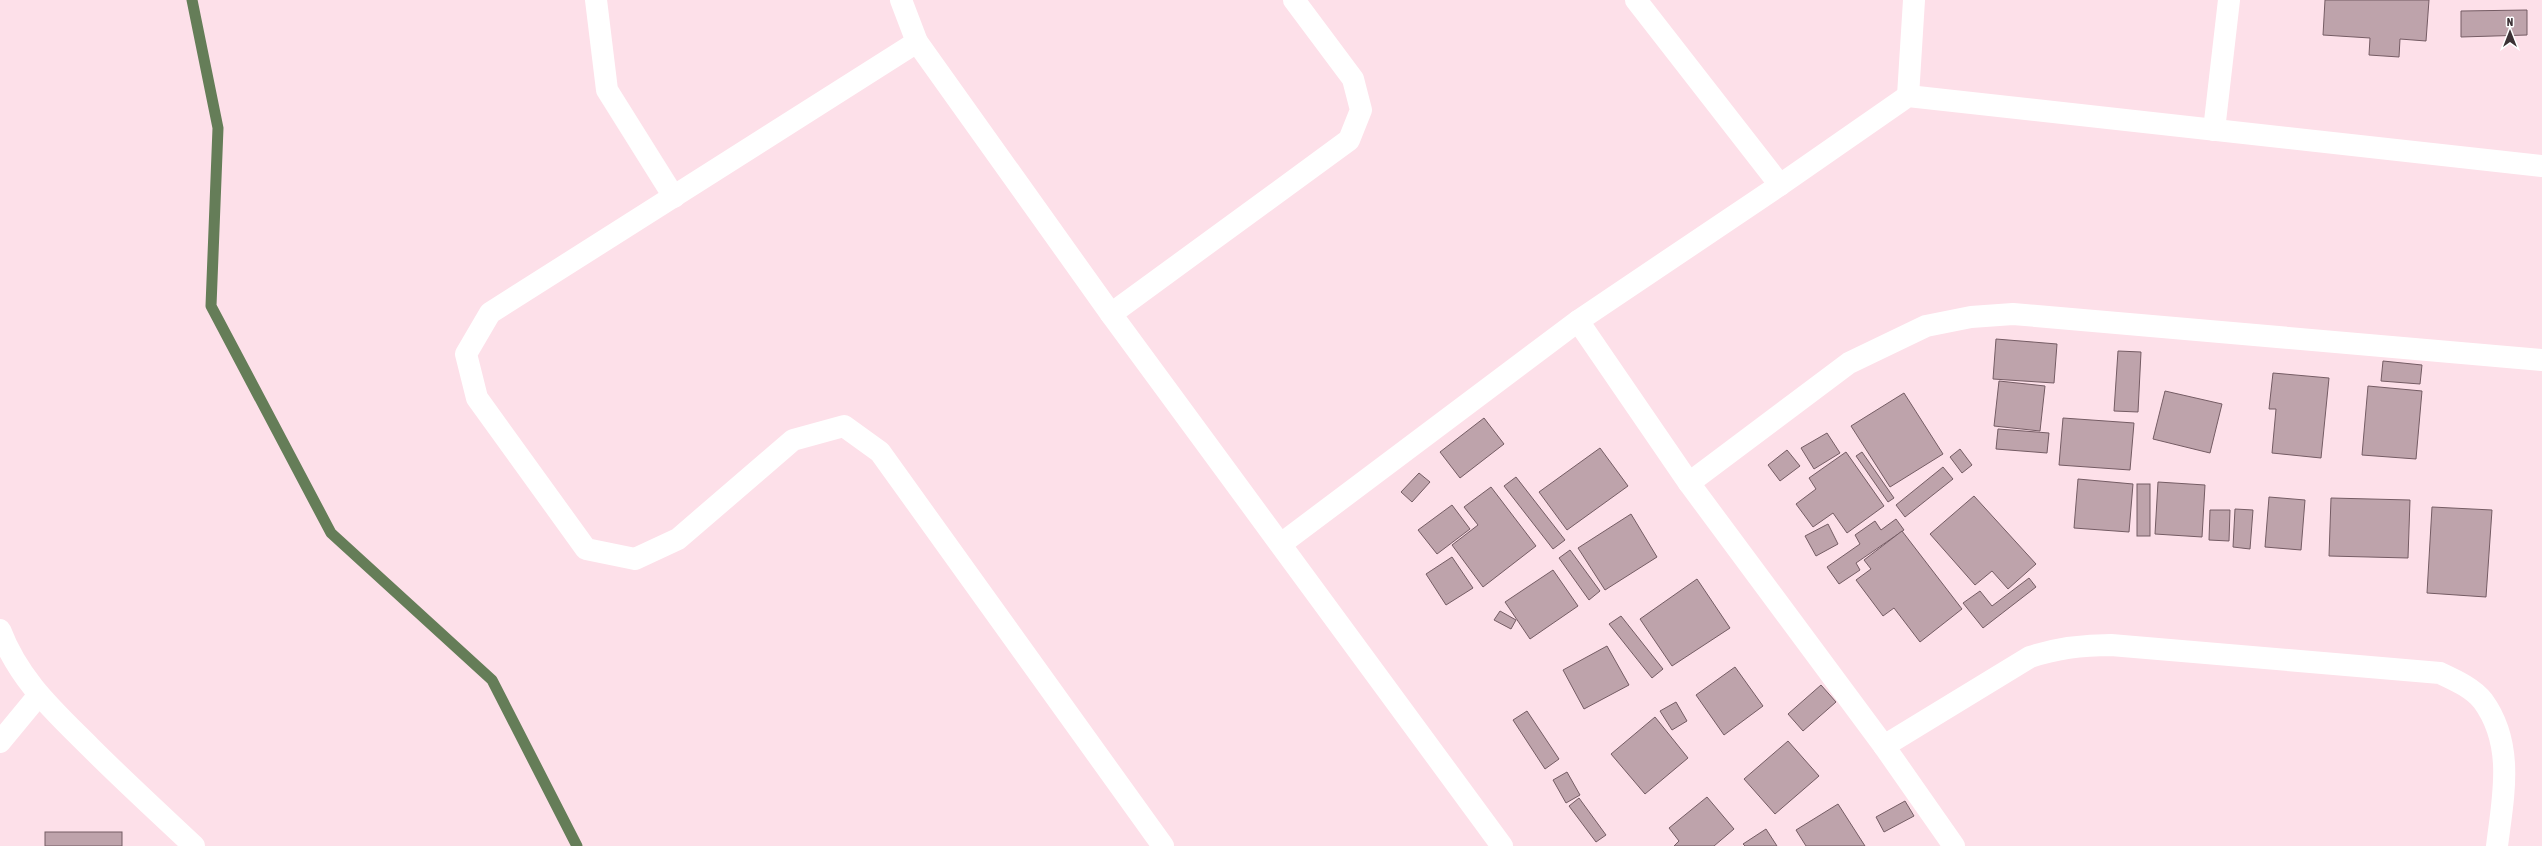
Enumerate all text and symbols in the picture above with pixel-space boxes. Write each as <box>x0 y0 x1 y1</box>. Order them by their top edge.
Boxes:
north arrow <box>2490 12 2530 52</box>
text: N <box>2507 16 2513 28</box>

